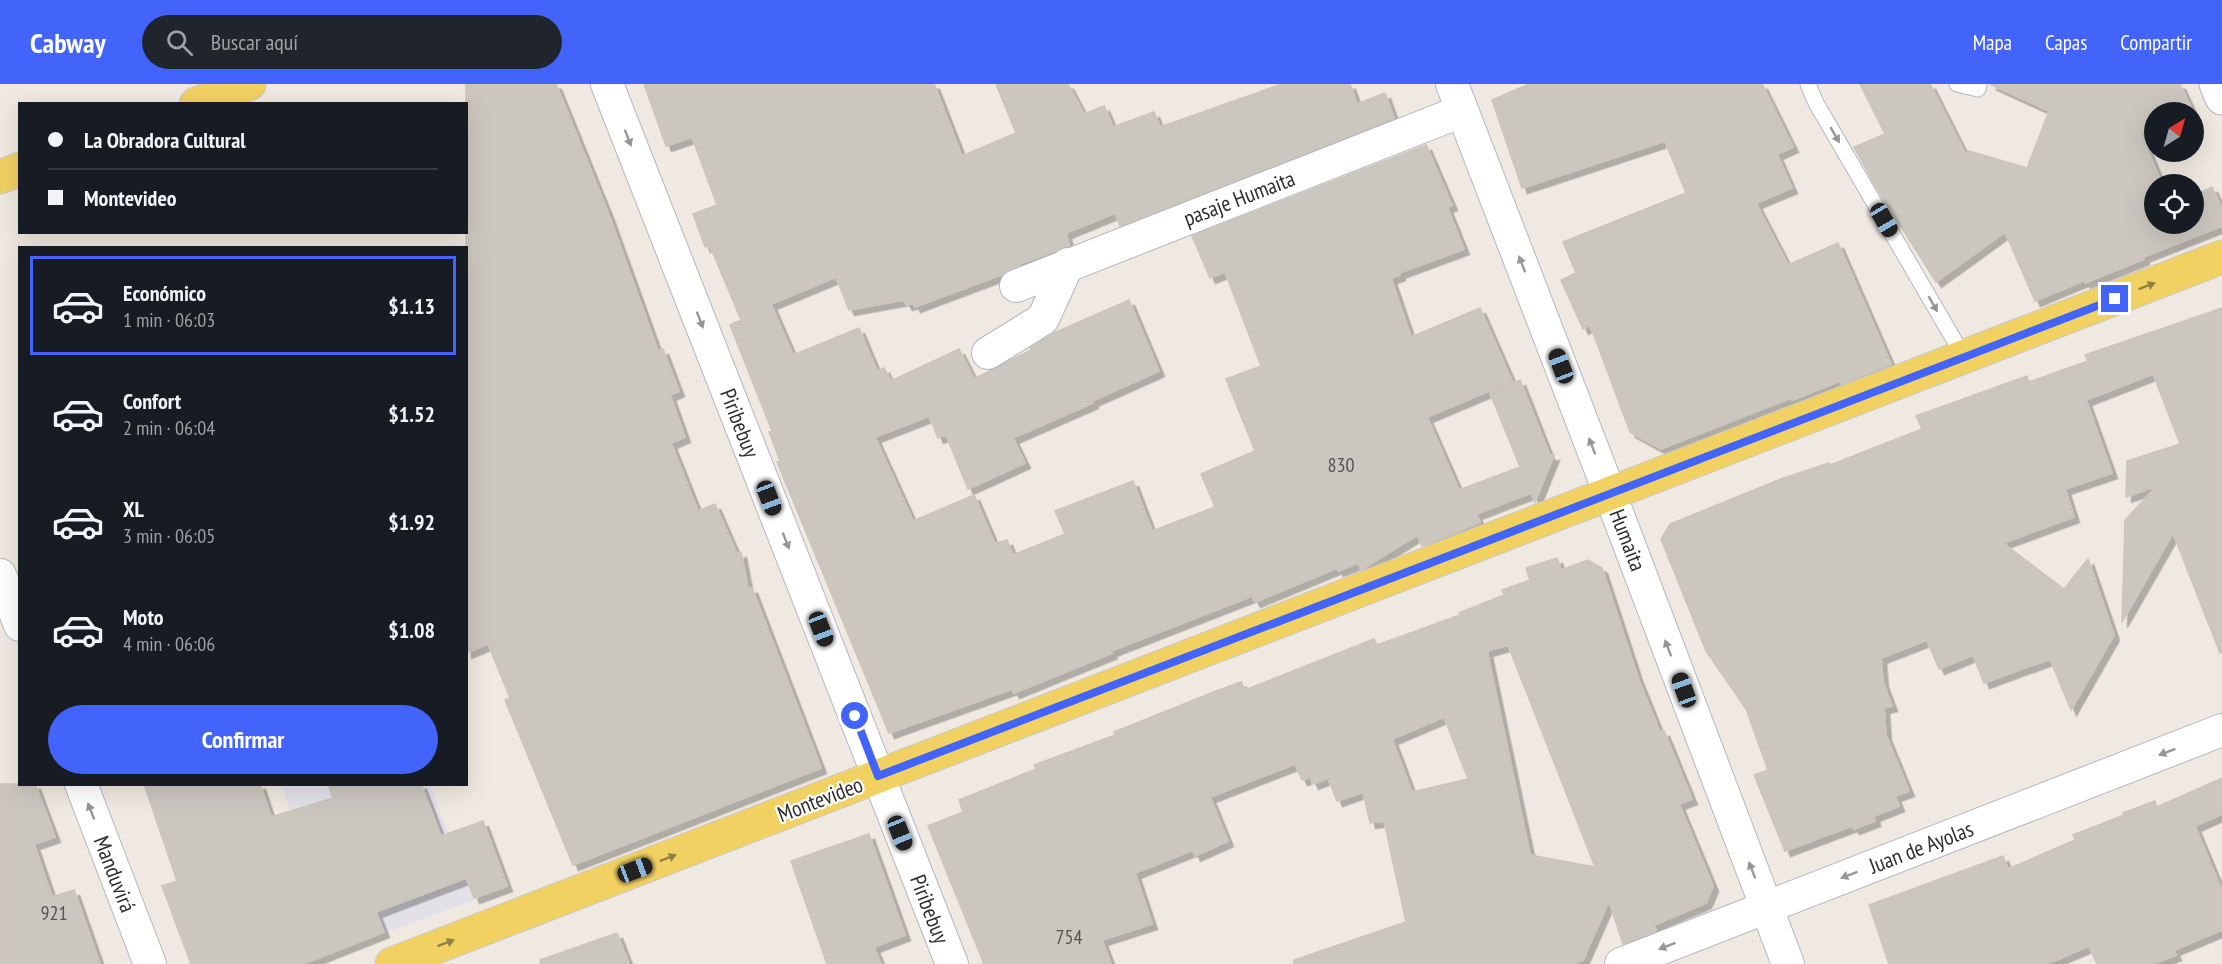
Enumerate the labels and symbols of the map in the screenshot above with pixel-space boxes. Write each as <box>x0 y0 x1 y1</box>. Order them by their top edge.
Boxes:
north arrow <box>2144 102 2204 162</box>
one-way arrow <box>1830 127 1840 144</box>
one-way arrow <box>624 130 634 148</box>
street label: pasaje Humaita <box>1179 164 1299 232</box>
car <box>1867 200 1901 240</box>
one-way arrow <box>1516 255 1526 273</box>
one-way arrow <box>2139 281 2157 291</box>
route end <box>2101 285 2128 312</box>
one-way arrow <box>1928 296 1938 313</box>
one-way arrow <box>695 311 705 329</box>
car <box>1546 346 1576 386</box>
street label: Piribebuy <box>714 385 766 462</box>
one-way arrow <box>1587 437 1597 455</box>
house number: 830 <box>1328 452 1355 478</box>
car <box>754 478 784 518</box>
street label: Humaita <box>1603 505 1653 575</box>
one-way arrow <box>781 532 791 550</box>
car <box>806 609 836 649</box>
one-way arrow <box>1663 639 1673 657</box>
car <box>1669 670 1699 710</box>
route start <box>841 702 868 729</box>
one-way arrow <box>2158 747 2176 757</box>
street label: Montevideo <box>773 770 867 828</box>
one-way arrow <box>86 802 96 820</box>
car <box>885 813 915 853</box>
street label: Juan de Ayolas <box>1864 814 1977 880</box>
street label: Manduvirá <box>88 832 142 916</box>
one-way arrow <box>659 852 677 862</box>
car <box>615 855 655 885</box>
one-way arrow <box>1746 861 1756 879</box>
street label: Piribebuy <box>904 871 956 948</box>
one-way arrow <box>1839 871 1857 881</box>
house number: 921 <box>41 900 68 926</box>
house number: 754 <box>1056 924 1083 950</box>
one-way arrow <box>438 938 456 948</box>
one-way arrow <box>1658 942 1676 951</box>

